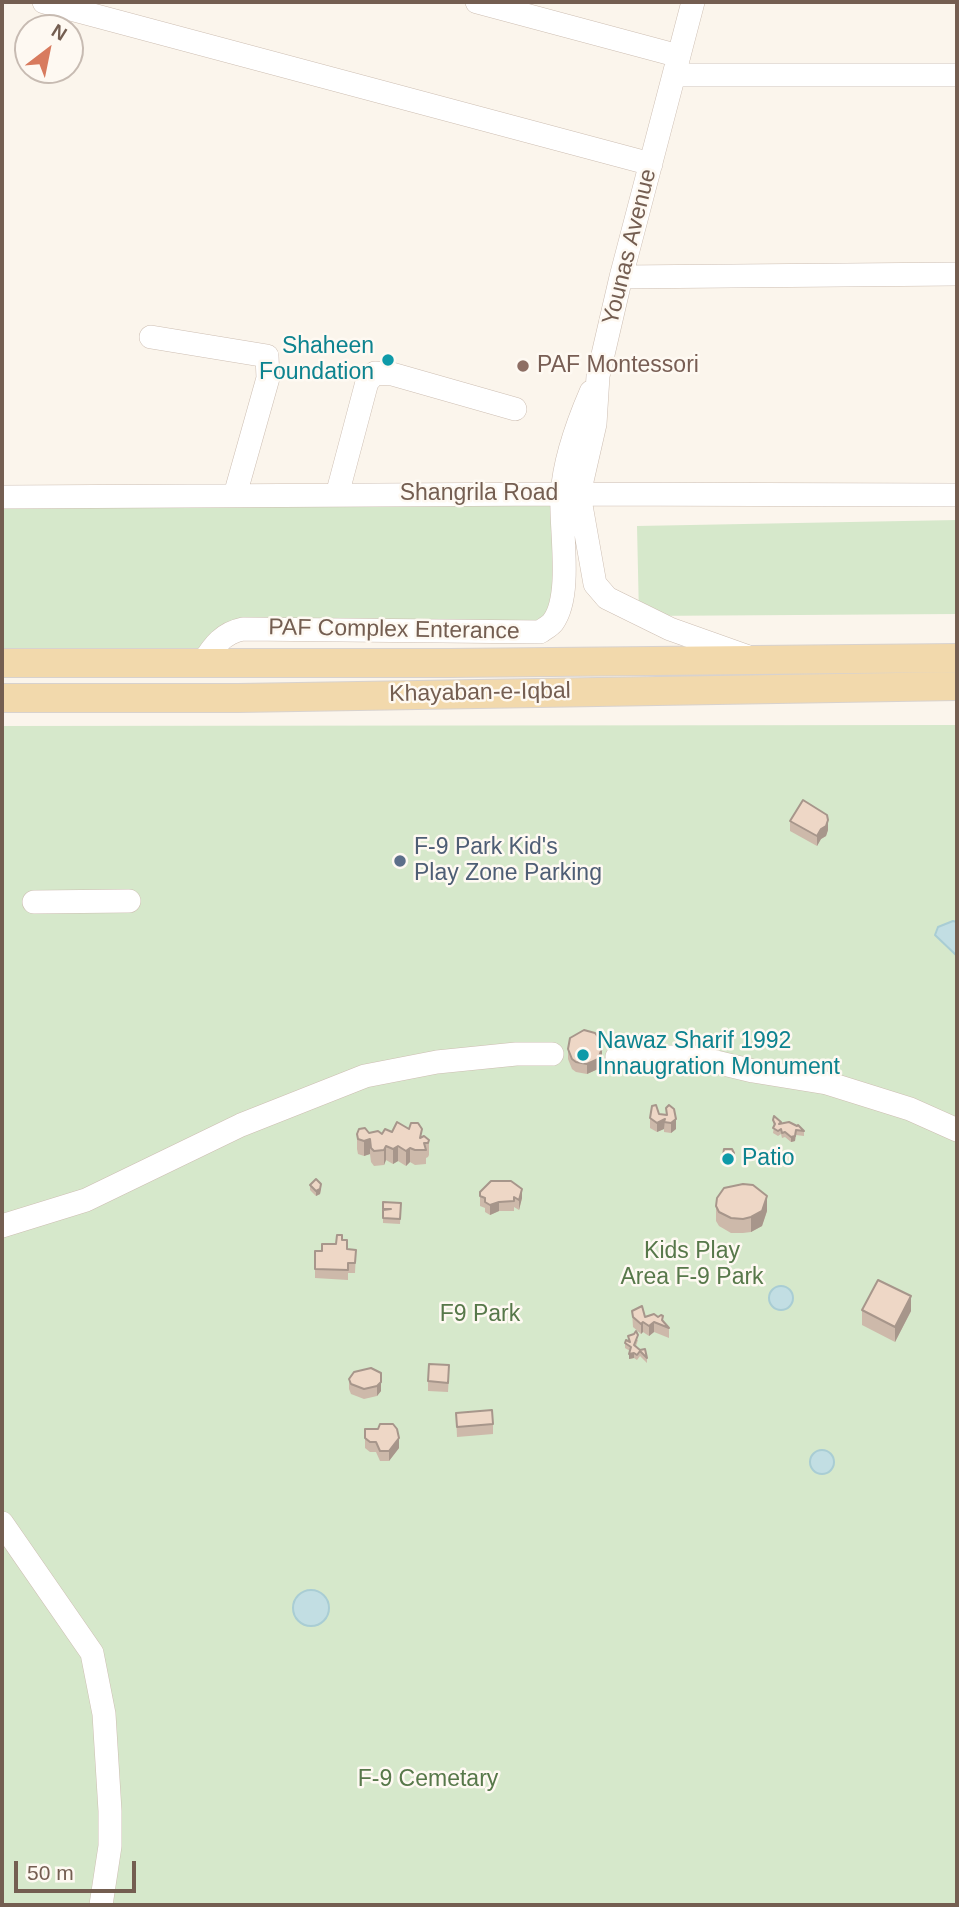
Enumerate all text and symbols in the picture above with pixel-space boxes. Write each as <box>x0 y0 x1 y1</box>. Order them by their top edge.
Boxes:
north arrow <box>14 14 84 84</box>
text: N <box>48 20 71 45</box>
street label: Younas Avenue <box>597 166 663 328</box>
place label: Shaheen Foundation <box>259 333 374 387</box>
marker: Shaheen Foundation <box>380 352 396 368</box>
place label: PAF Montessori <box>537 352 699 380</box>
marker: PAF Montessori <box>515 358 531 374</box>
street label: Shangrila Road <box>400 480 558 508</box>
street label: PAF Complex Enterance <box>268 614 520 646</box>
street label: Khayaban-e-Iqbal <box>389 678 571 708</box>
place label: F-9 Park Kid's Play Zone Parking <box>414 834 602 888</box>
marker: F-9 Park Kid's Play Zone Parking <box>392 853 408 869</box>
place label: Nawaz Sharif 1992 Innaugration Monument <box>597 1028 840 1082</box>
marker: Nawaz Sharif 1992 Innaugration Monument <box>575 1047 591 1063</box>
place label: Patio <box>742 1145 794 1173</box>
marker: Patio <box>720 1151 736 1167</box>
park label: Kids Play Area F-9 Park <box>620 1238 764 1292</box>
park label: F9 Park <box>440 1301 520 1329</box>
park label: F-9 Cemetary <box>358 1766 498 1794</box>
scale bar <box>18 1848 140 1892</box>
text: 50 m <box>27 1861 74 1884</box>

